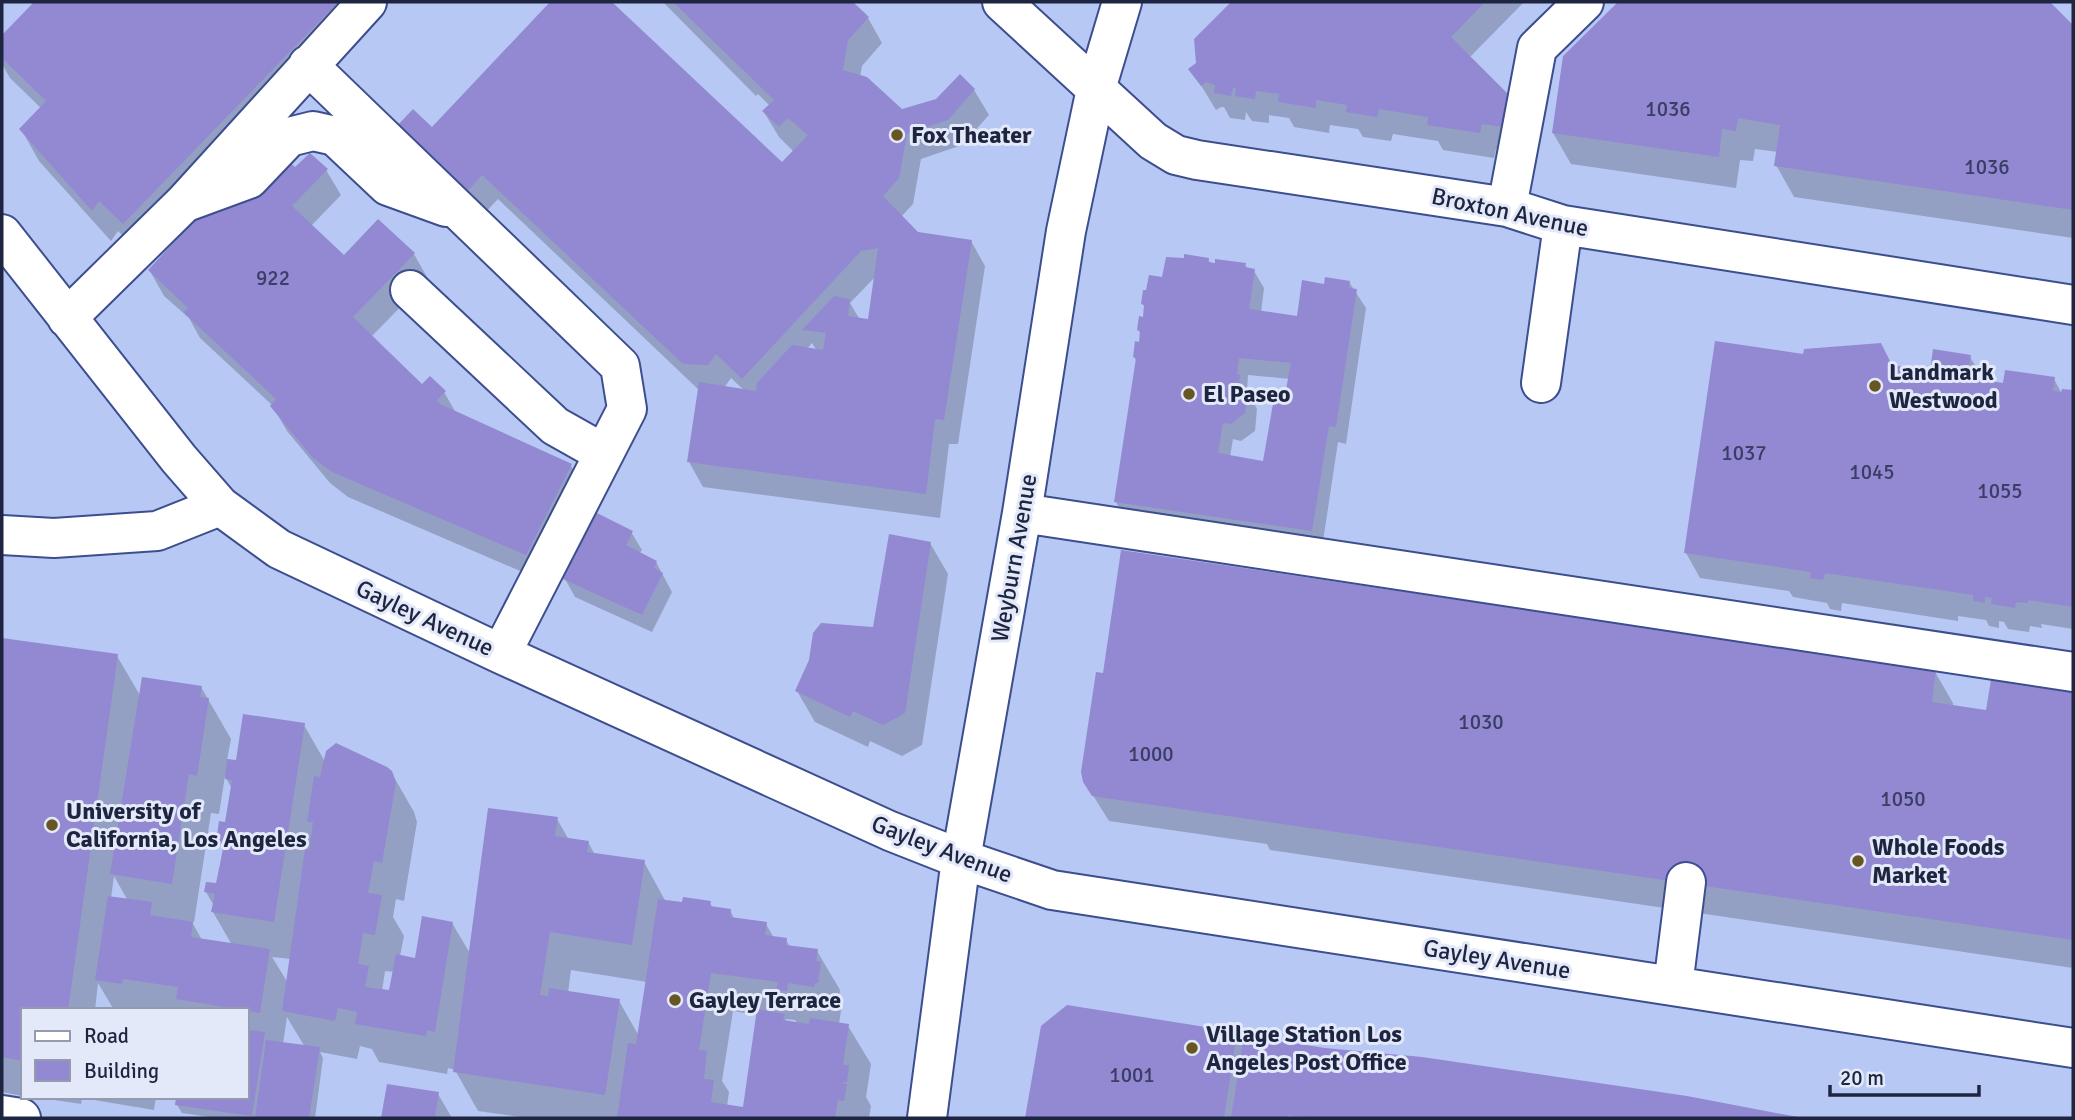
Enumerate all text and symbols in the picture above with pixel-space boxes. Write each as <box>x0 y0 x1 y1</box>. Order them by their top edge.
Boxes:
house number: 1036 <box>1645 96 1691 122</box>
place label: Fox Theater <box>911 120 1032 150</box>
marker: Fox Theater <box>889 127 905 143</box>
house number: 1036 <box>1964 154 2010 180</box>
street label: Broxton Avenue <box>1429 181 1591 243</box>
house number: 922 <box>256 265 290 291</box>
place label: Landmark Westwood <box>1889 357 1998 415</box>
marker: Landmark Westwood <box>1867 378 1883 394</box>
place label: El Paseo <box>1203 379 1291 409</box>
marker: El Paseo <box>1181 386 1197 402</box>
house number: 1037 <box>1721 440 1767 466</box>
house number: 1045 <box>1849 459 1895 485</box>
street label: Weyburn Avenue <box>984 471 1044 645</box>
house number: 1055 <box>1977 478 2023 504</box>
street label: Gayley Avenue <box>351 573 499 663</box>
house number: 1030 <box>1458 709 1504 735</box>
house number: 1000 <box>1128 741 1174 767</box>
house number: 1050 <box>1880 786 1926 812</box>
place label: University of California, Los Angeles <box>66 796 307 854</box>
street label: Gayley Avenue <box>867 808 1017 890</box>
marker: University of California, Los Angeles <box>44 817 60 833</box>
place label: Whole Foods Market <box>1872 832 2005 890</box>
marker: Whole Foods Market <box>1850 853 1866 869</box>
street label: Gayley Avenue <box>1421 933 1573 985</box>
place label: Gayley Terrace <box>689 985 841 1015</box>
marker: Gayley Terrace <box>667 992 683 1008</box>
legend <box>21 1008 248 1099</box>
place label: Village Station Los Angeles Post Office <box>1206 1019 1407 1077</box>
text: Road <box>84 1023 129 1049</box>
marker: Village Station Los Angeles Post Office <box>1184 1040 1200 1056</box>
scale bar <box>1830 1054 1979 1098</box>
text: Building <box>84 1058 159 1084</box>
house number: 1001 <box>1109 1062 1155 1088</box>
text: 20 m <box>1840 1065 1884 1091</box>

